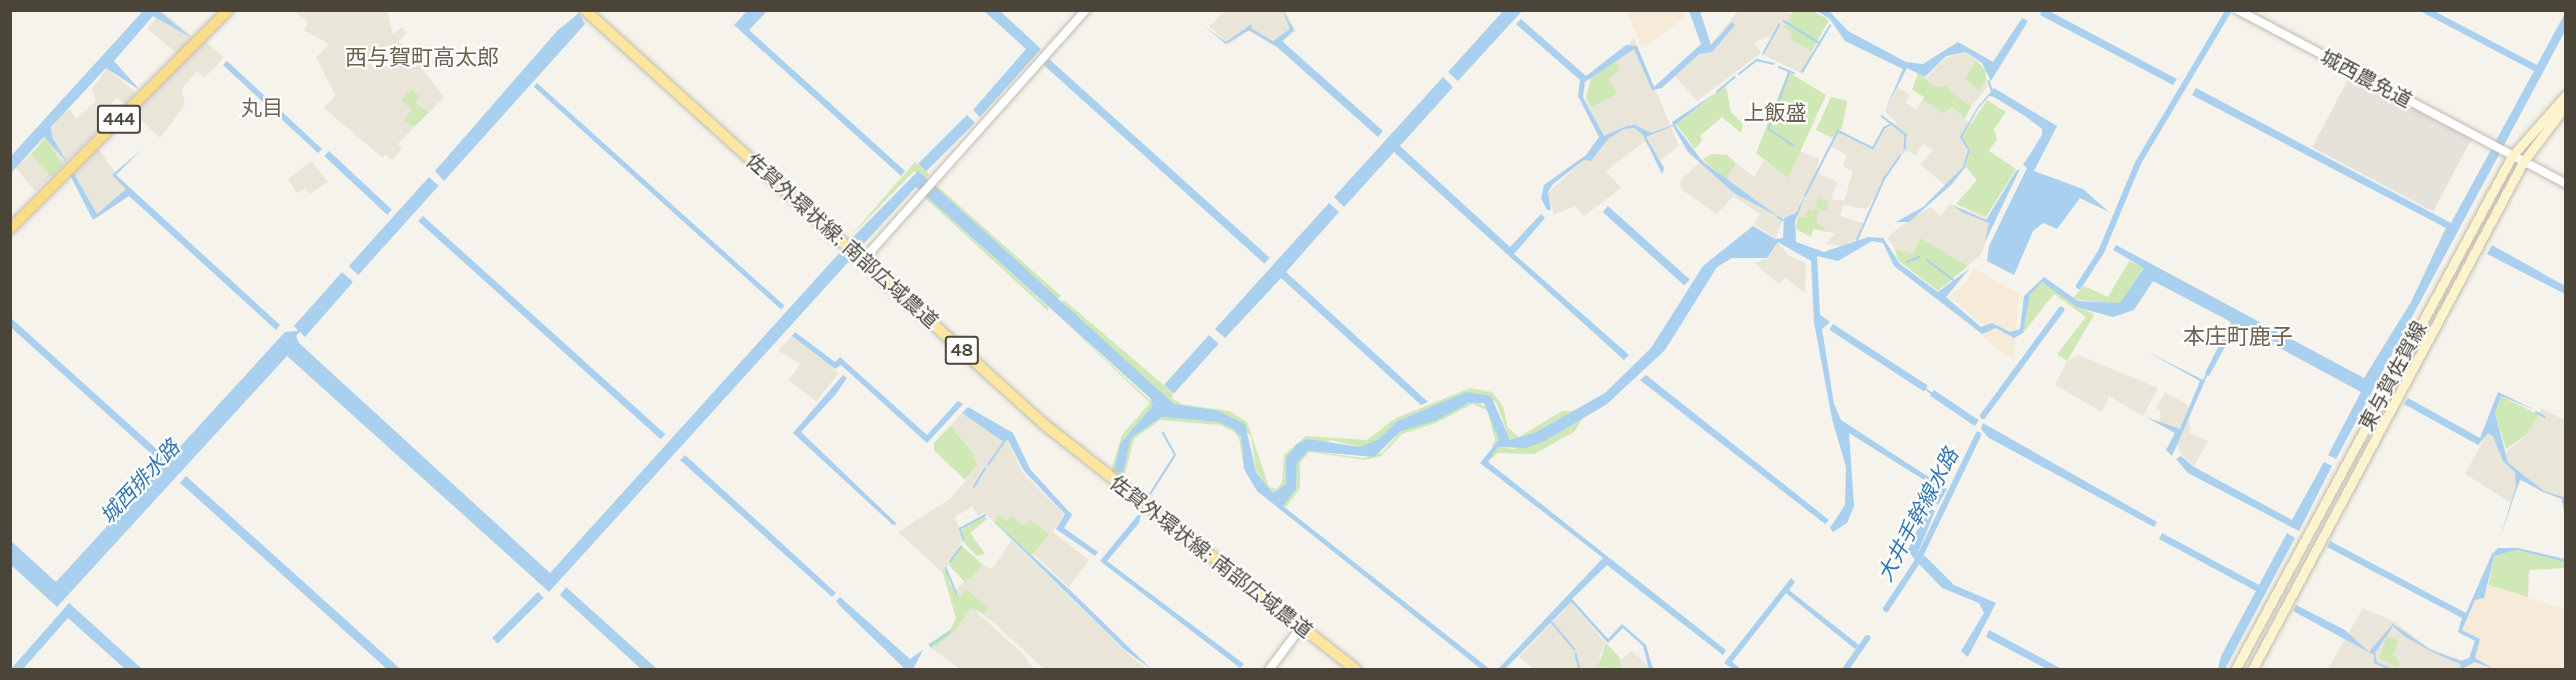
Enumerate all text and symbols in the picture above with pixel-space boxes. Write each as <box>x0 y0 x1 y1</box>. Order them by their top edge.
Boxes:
street label: 城西農免道 <box>2316 45 2416 113</box>
district label: 西与賀町高太郎 <box>345 46 499 72</box>
district label: 丸目 <box>241 95 283 121</box>
district label: 上飯盛 <box>1744 100 1806 126</box>
road number: 444 <box>96 104 142 134</box>
street label: 佐賀外環状線; 南部広域農道 <box>741 148 943 334</box>
street label: 東与賀佐賀線 <box>2354 317 2432 435</box>
district label: 本庄町鹿子 <box>2183 325 2293 351</box>
road number: 48 <box>944 335 980 365</box>
water label: 城西排水路 <box>95 435 185 529</box>
water label: 大井手幹線水路 <box>1872 444 1964 586</box>
street label: 佐賀外環状線; 南部広域農道 <box>1105 471 1317 643</box>

